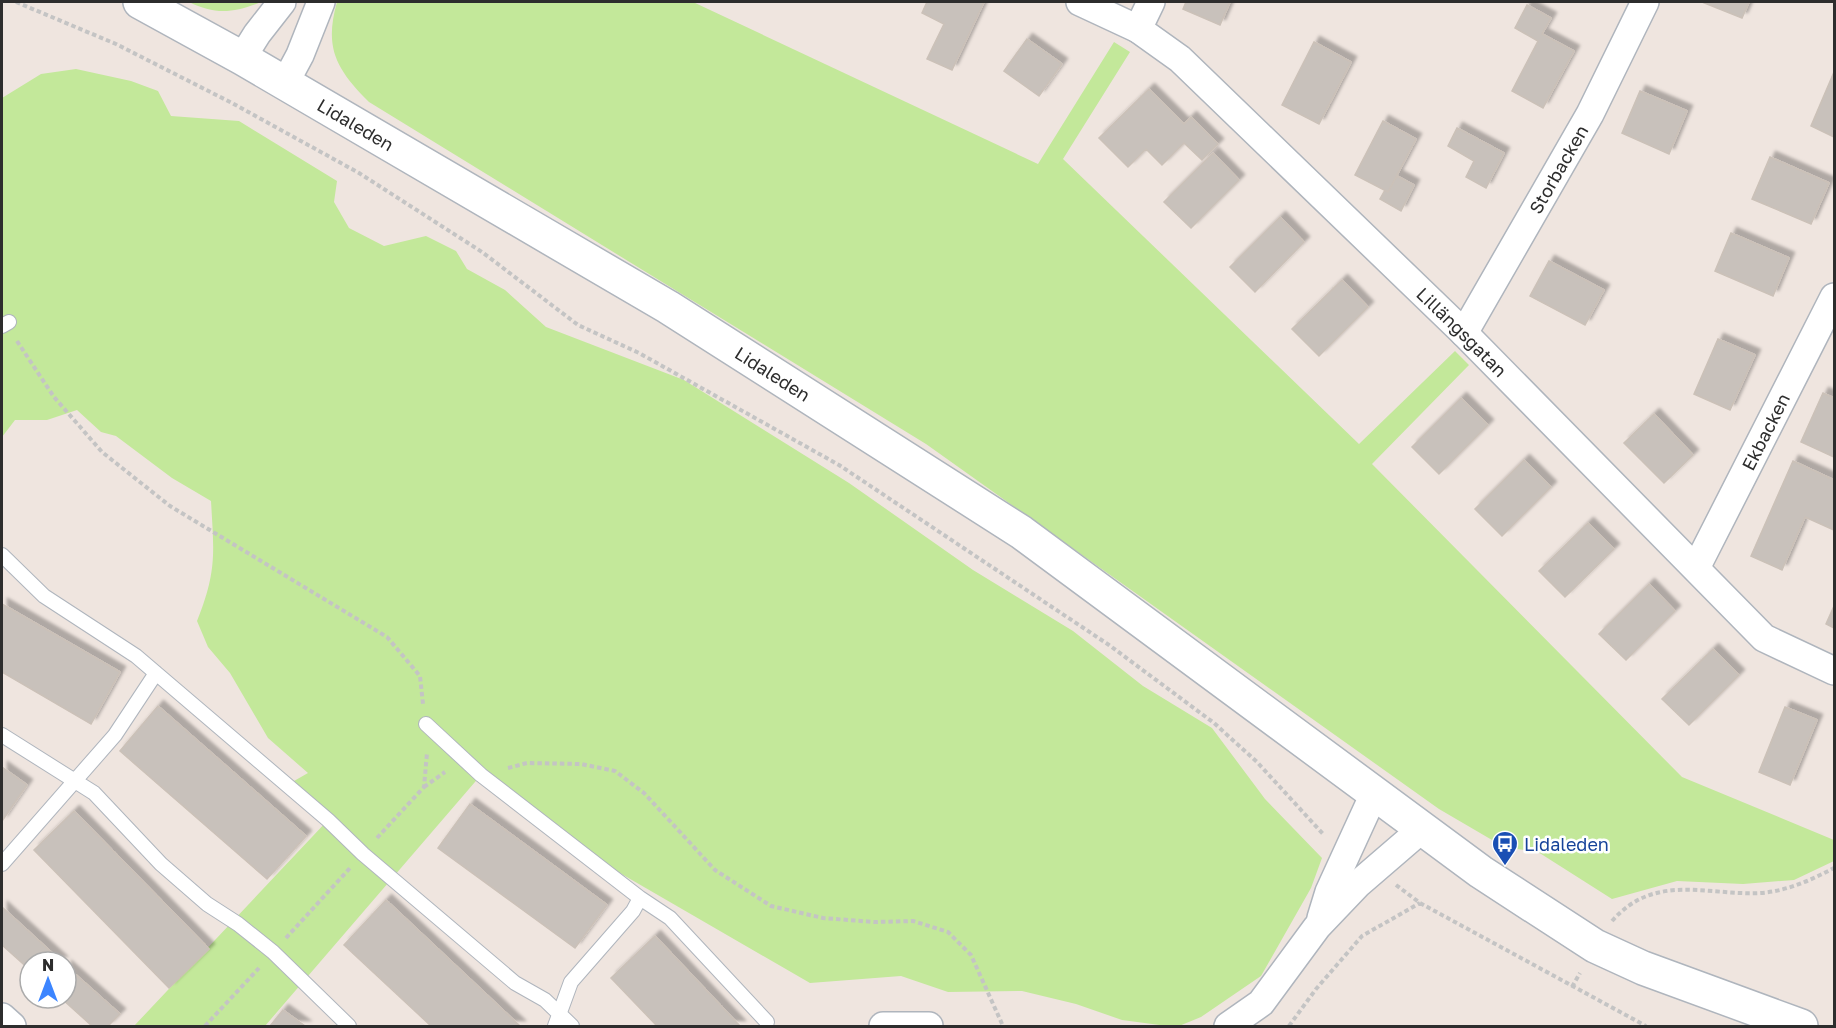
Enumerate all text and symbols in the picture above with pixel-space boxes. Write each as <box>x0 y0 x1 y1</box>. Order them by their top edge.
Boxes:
street label: Lidaleden <box>313 93 398 155</box>
street label: Storbacken <box>1524 121 1592 217</box>
street label: Lillängsgatan <box>1412 283 1512 381</box>
street label: Lidaleden <box>731 342 814 406</box>
street label: Ekbacken <box>1737 389 1794 474</box>
bus stop icon: Lidaleden <box>1490 829 1520 867</box>
place label: Lidaleden <box>1524 833 1609 855</box>
north arrow <box>18 950 78 1010</box>
text: N <box>42 955 54 975</box>

